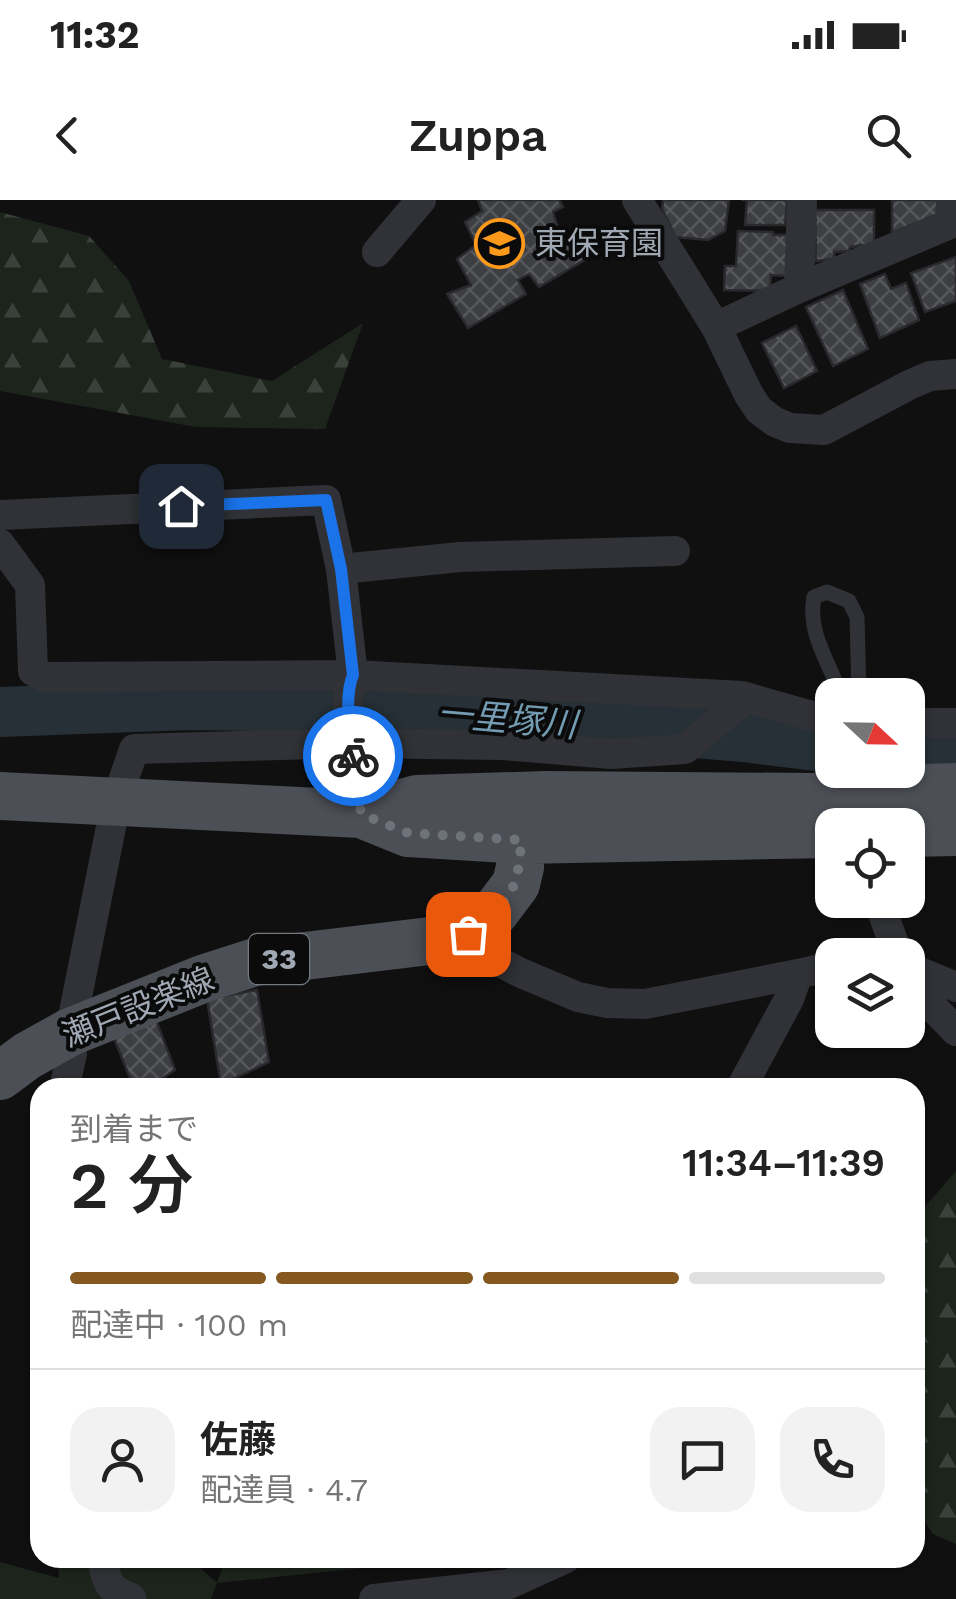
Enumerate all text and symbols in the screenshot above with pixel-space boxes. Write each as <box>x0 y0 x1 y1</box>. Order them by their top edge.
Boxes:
text: 11:32 <box>50 13 139 57</box>
icon: back <box>40 108 95 163</box>
icon: search <box>861 108 916 163</box>
text: Zuppa <box>409 109 547 162</box>
school or university icon: 東保育園 <box>474 217 526 269</box>
place label: 東保育園 <box>535 224 663 262</box>
pin <box>139 464 224 549</box>
icon: home <box>154 479 209 534</box>
north arrow <box>815 678 925 788</box>
map controls <box>815 678 925 1048</box>
water label: 一里塚川 <box>435 692 583 746</box>
courier <box>303 706 403 806</box>
icon: bike <box>326 729 381 784</box>
button: locate <box>815 808 925 918</box>
pin <box>426 892 511 977</box>
icon: bag <box>441 907 496 962</box>
road number: 33 <box>249 934 309 984</box>
button: layers <box>815 938 925 1048</box>
street label: 瀬戸設楽線 <box>57 959 219 1055</box>
text: 到着まで <box>70 1110 198 1148</box>
text: 11:34–11:39 <box>682 1141 885 1185</box>
text: 2 分 <box>70 1148 193 1224</box>
text: 配達中 · 100 m <box>70 1306 288 1344</box>
button: person <box>70 1407 175 1512</box>
button: chat <box>650 1407 755 1512</box>
button: phone <box>780 1407 885 1512</box>
text: 佐藤 <box>200 1418 276 1462</box>
text: 配達員 · 4.7 <box>200 1471 368 1509</box>

